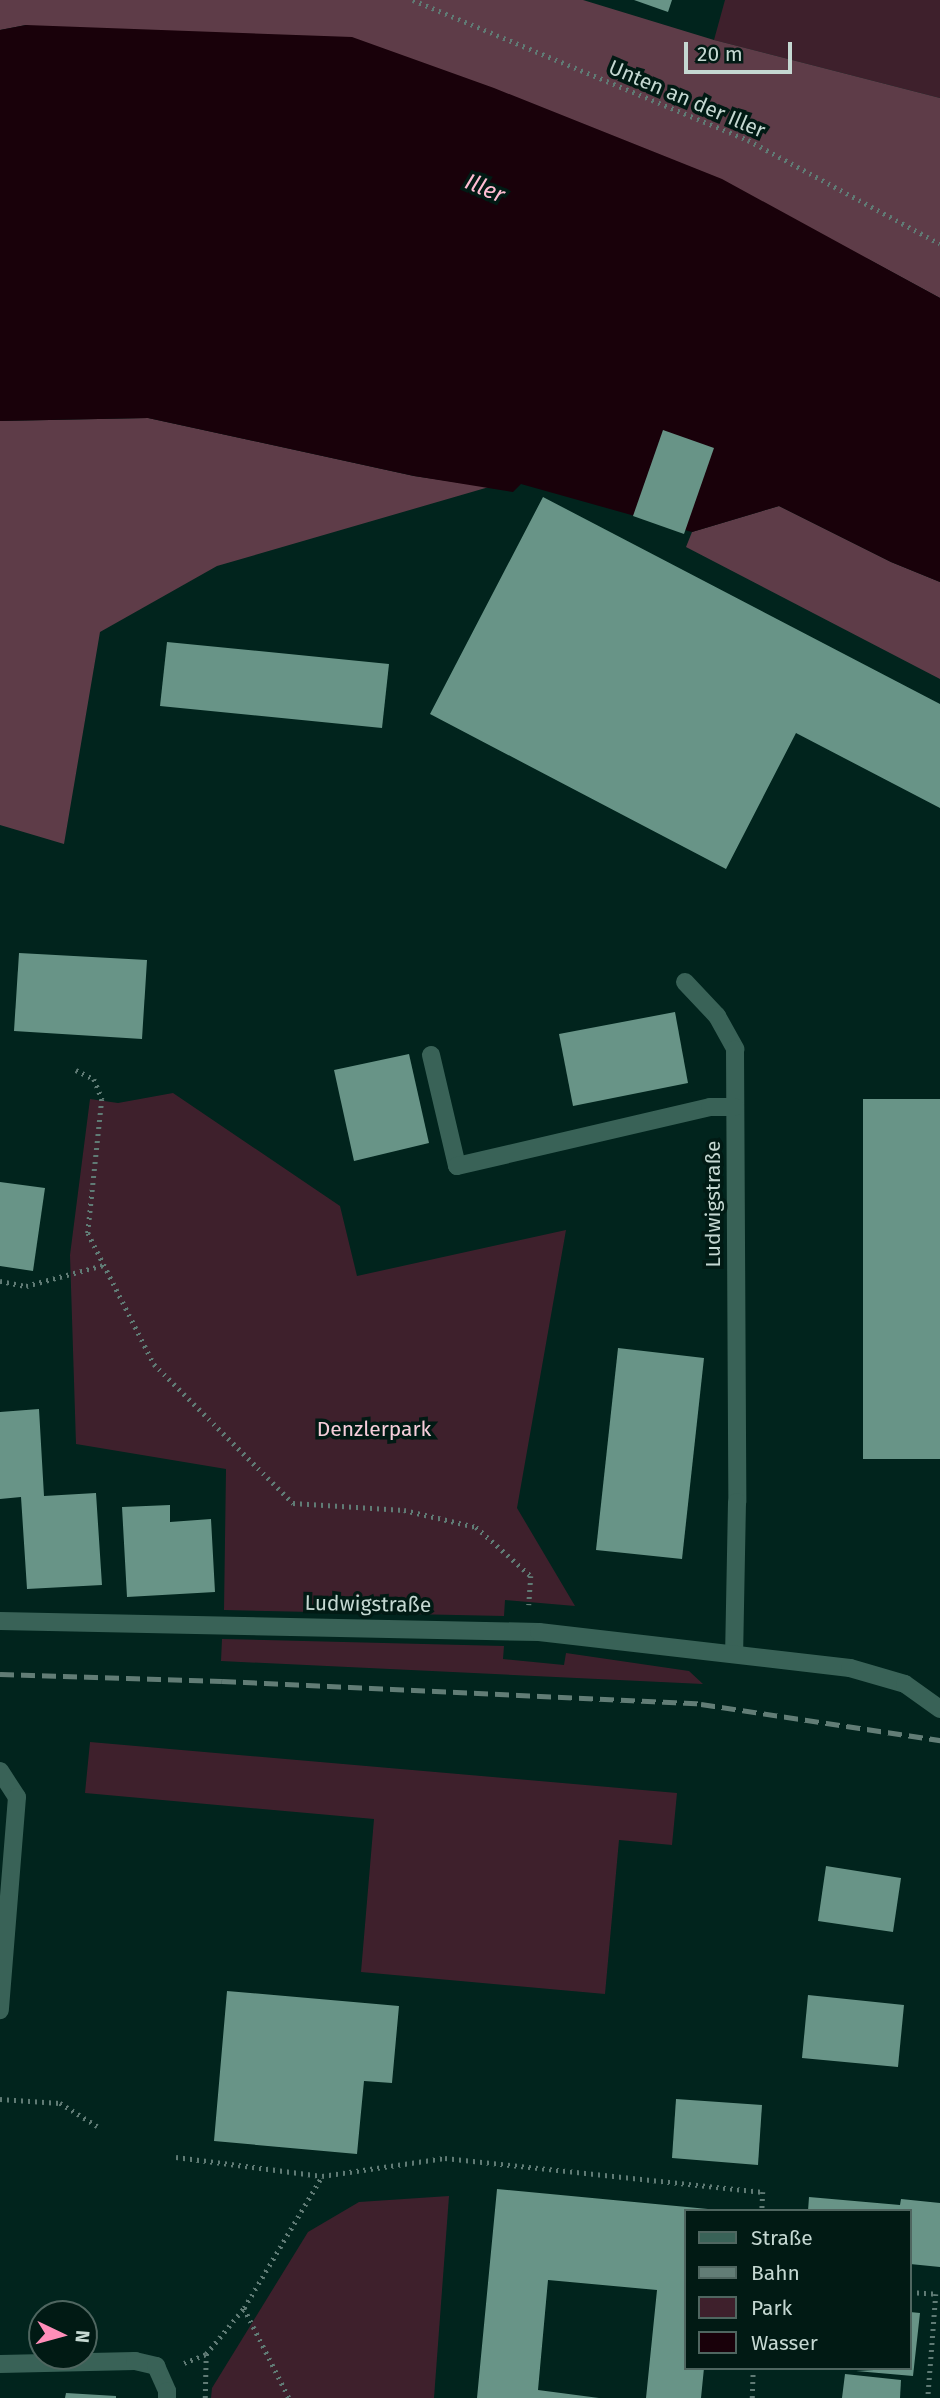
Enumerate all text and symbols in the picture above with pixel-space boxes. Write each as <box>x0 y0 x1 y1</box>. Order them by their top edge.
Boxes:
scale bar <box>688 28 796 72</box>
text: 20 m <box>697 41 743 67</box>
street label: Unten an der Iller <box>605 55 769 143</box>
water label: Iller <box>461 167 509 209</box>
street label: Ludwigstraße <box>700 1141 726 1267</box>
park label: Denzlerpark <box>317 1416 431 1442</box>
street label: Ludwigstraße <box>304 1590 432 1618</box>
legend <box>684 2209 912 2370</box>
text: Straße <box>751 2225 813 2251</box>
text: Bahn <box>751 2260 800 2286</box>
text: Park <box>751 2295 792 2321</box>
north arrow <box>28 2300 98 2370</box>
text: N <box>70 2329 94 2344</box>
text: Wasser <box>751 2330 818 2356</box>

